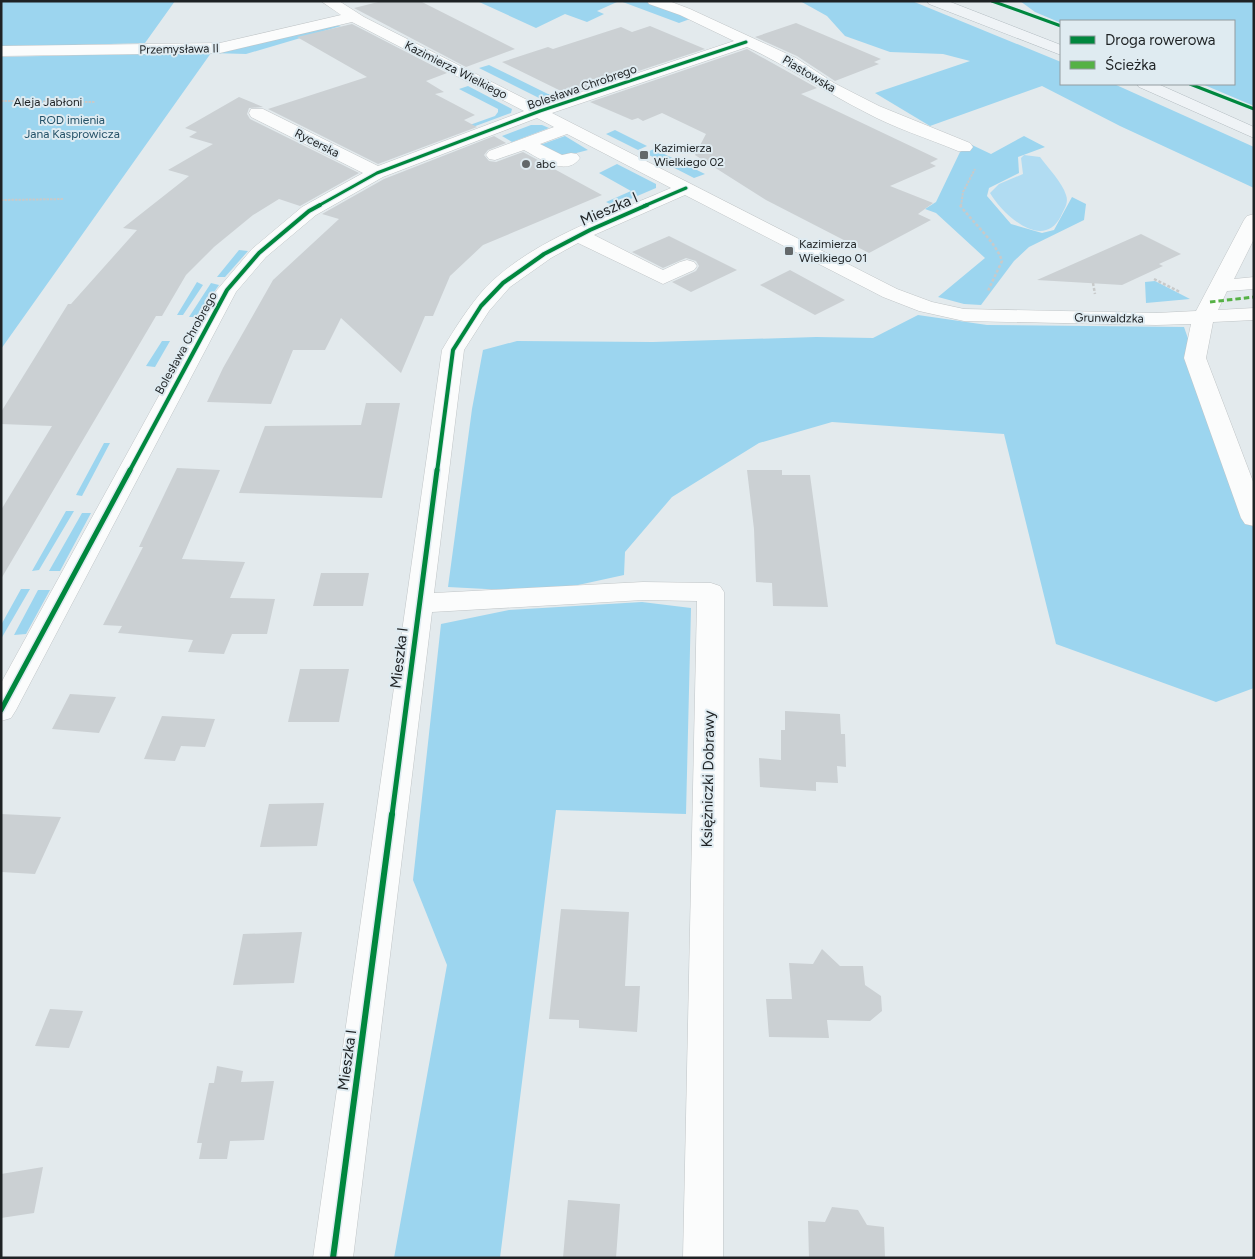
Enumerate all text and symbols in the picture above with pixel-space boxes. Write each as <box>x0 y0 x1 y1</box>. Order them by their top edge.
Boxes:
legend <box>1060 20 1235 85</box>
text: Droga rowerowa <box>1105 31 1215 49</box>
street label: Kazimierza Wielkiego <box>402 38 510 102</box>
street label: Przemysława II <box>139 41 219 57</box>
street label: Piastowska <box>780 53 838 95</box>
text: Ścieżka <box>1105 56 1156 74</box>
street label: Bolesława Chrobrego <box>525 62 639 112</box>
street label: Aleja Jabłoni <box>14 95 82 109</box>
park label: ROD imienia Jana Kasprowicza <box>24 113 120 141</box>
street label: Rycerska <box>292 126 342 160</box>
place label: Kazimierza Wielkiego 02 <box>654 141 724 169</box>
marker: Kazimierza Wielkiego 02 <box>638 149 650 161</box>
place label: abc <box>536 157 556 171</box>
marker: abc <box>520 158 532 170</box>
street label: Mieszka I <box>577 188 641 230</box>
place label: Kazimierza Wielkiego 01 <box>799 237 867 265</box>
marker: Kazimierza Wielkiego 01 <box>783 245 795 257</box>
street label: Bolesława Chrobrego <box>152 289 220 397</box>
street label: Grunwaldzka <box>1074 310 1144 326</box>
street label: Mieszka I <box>386 627 412 689</box>
street label: Księżniczki Dobrawy <box>698 710 718 848</box>
street label: Mieszka I <box>334 1028 360 1092</box>

